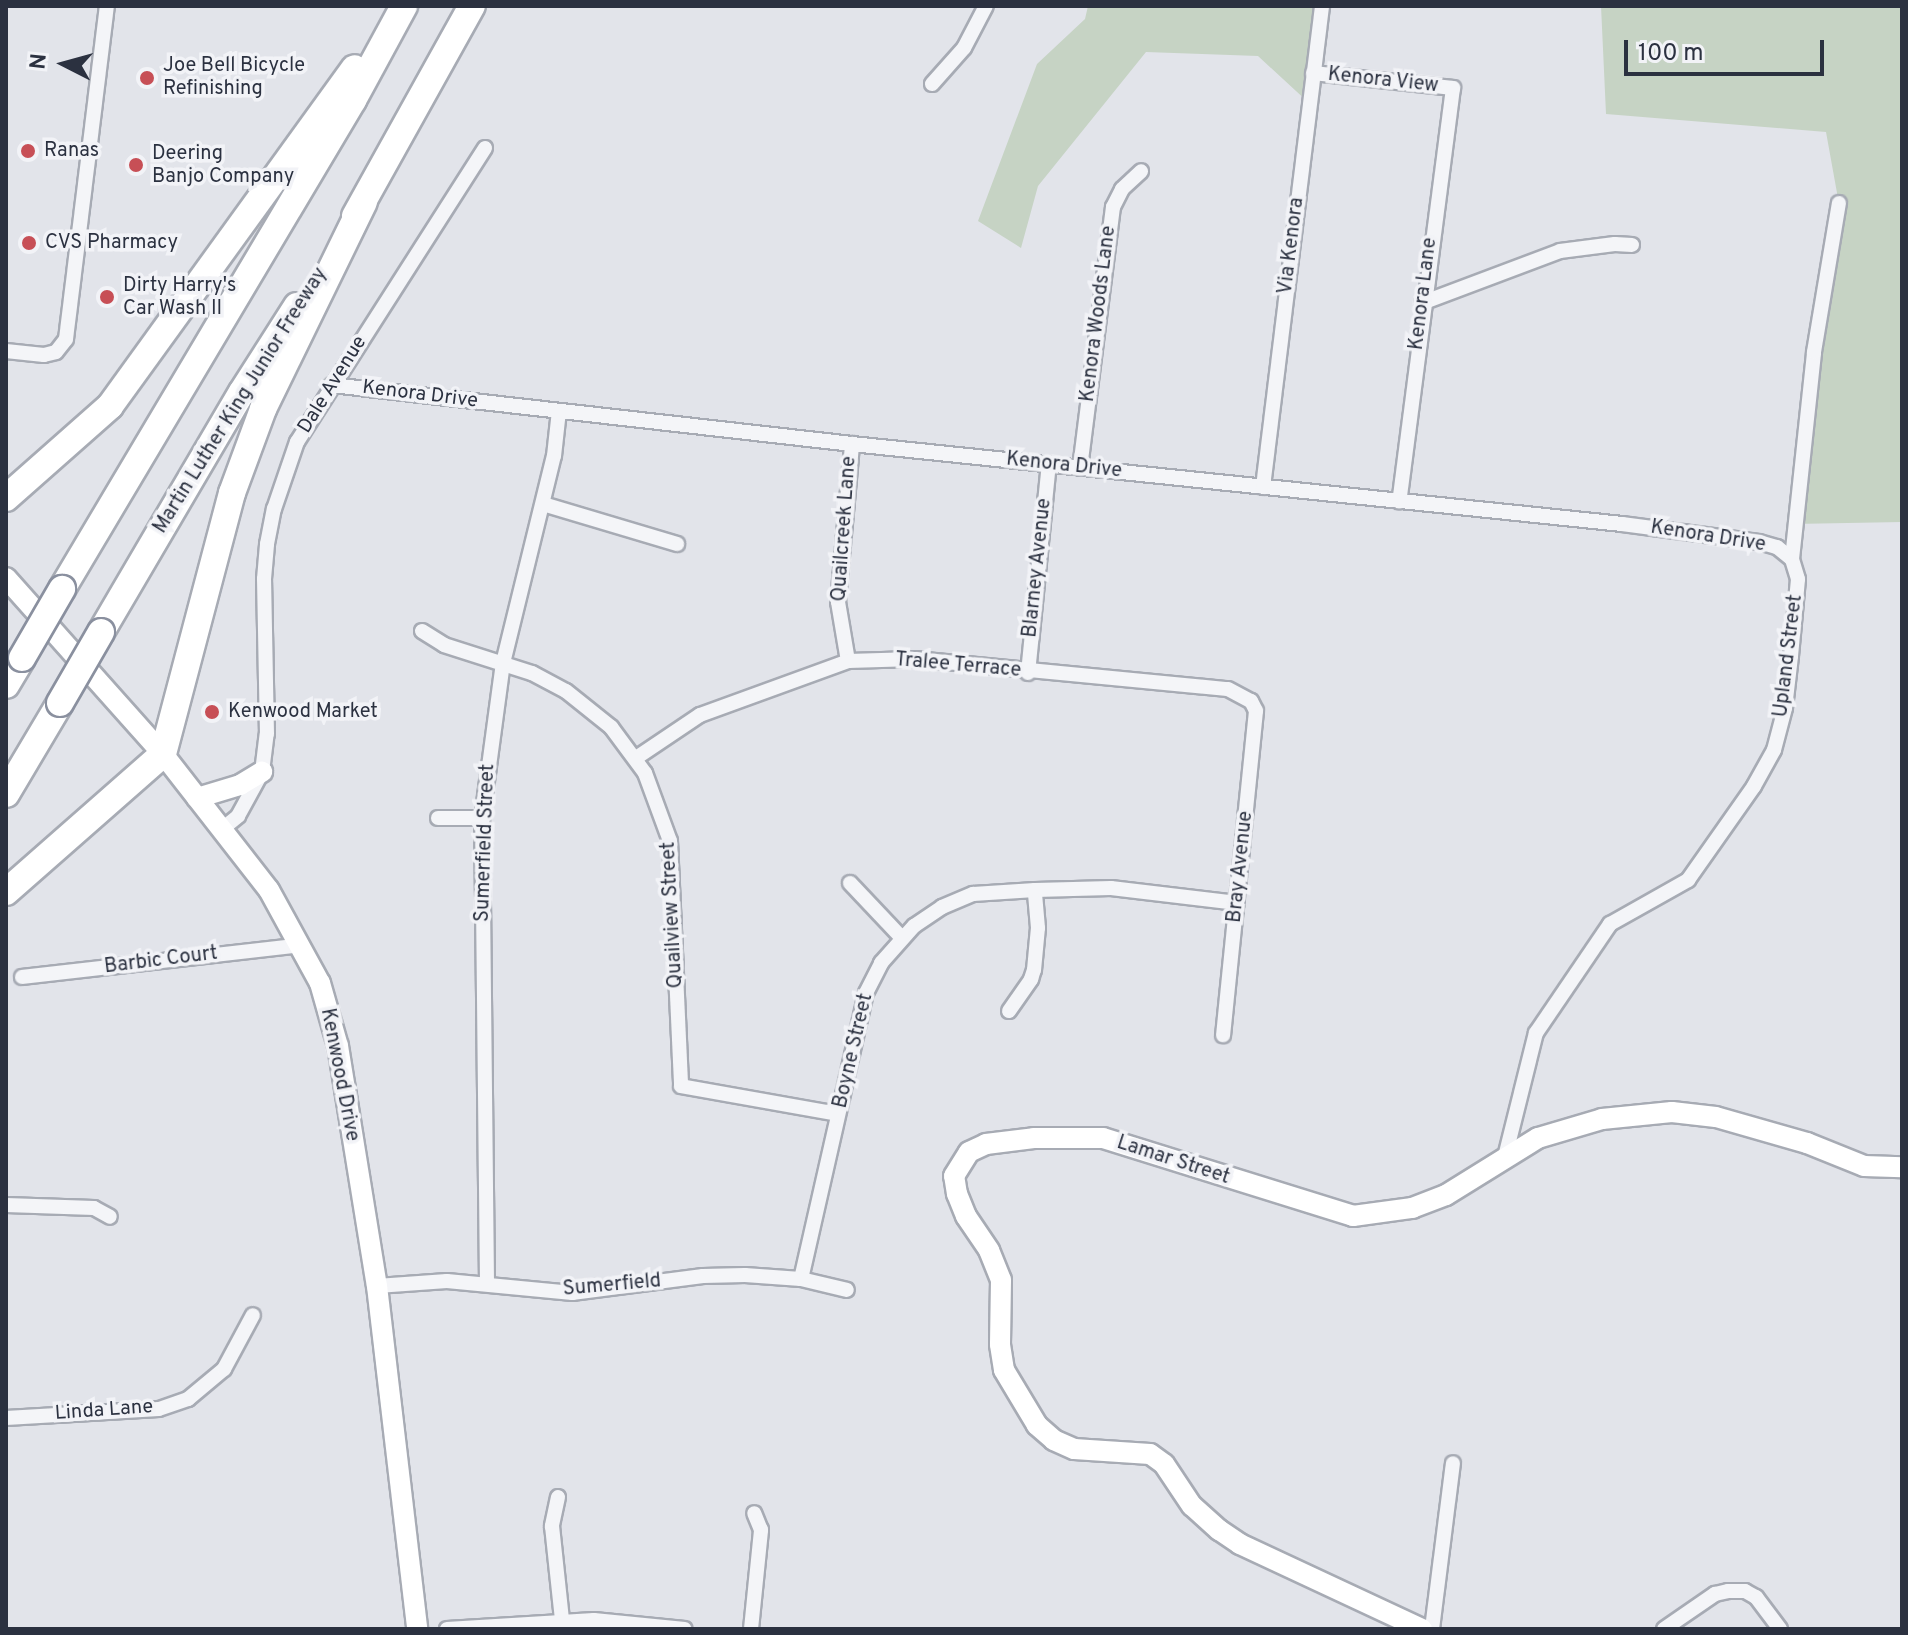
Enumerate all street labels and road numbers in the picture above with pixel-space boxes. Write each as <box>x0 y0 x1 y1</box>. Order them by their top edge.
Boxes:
street label: Kenora View <box>1326 63 1440 99</box>
street label: Via Kenora <box>1274 196 1310 296</box>
street label: Kenora Woods Lane <box>1076 224 1122 404</box>
street label: Kenora Lane <box>1405 236 1443 352</box>
street label: Martin Luther King Junior Freeway <box>149 264 333 538</box>
street label: Dale Avenue <box>293 331 373 439</box>
street label: Kenora Drive <box>361 376 479 414</box>
street label: Kenora Drive <box>1005 448 1123 484</box>
street label: Quailcreek Lane <box>828 456 862 602</box>
street label: Blarney Avenue <box>1019 497 1057 639</box>
street label: Kenora Drive <box>1649 516 1767 558</box>
street label: Upland Street <box>1770 593 1808 719</box>
street label: Tralee Terrace <box>894 649 1022 683</box>
street label: Sumerfield Street <box>471 763 501 923</box>
street label: Bray Avenue <box>1223 809 1259 925</box>
street label: Quailview Street <box>657 841 689 989</box>
street label: Barbic Court <box>103 942 219 980</box>
street label: Boyne Street <box>829 991 879 1111</box>
street label: Kenwood Drive <box>314 1006 364 1144</box>
street label: Lamar Street <box>1114 1131 1232 1191</box>
street label: Sumerfield <box>562 1270 662 1302</box>
street label: Linda Lane <box>54 1396 154 1426</box>

